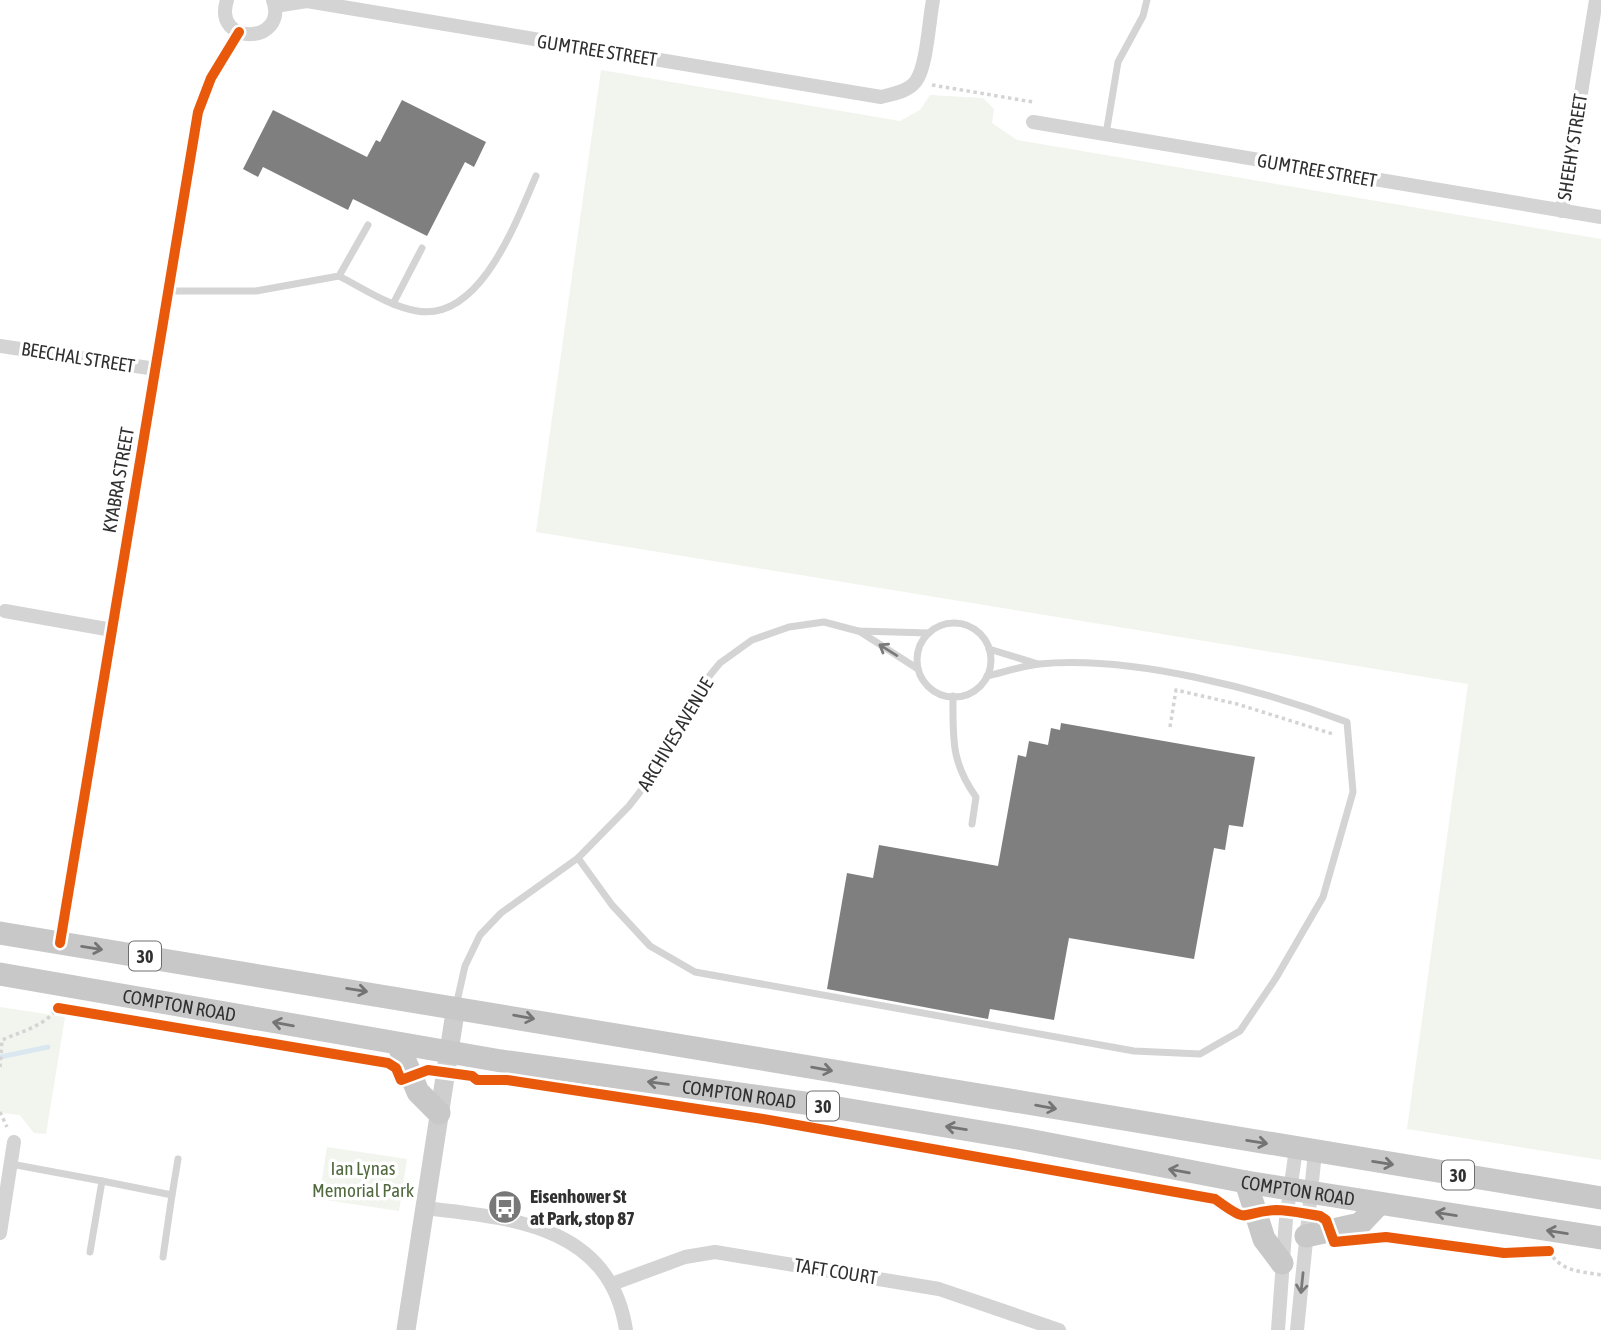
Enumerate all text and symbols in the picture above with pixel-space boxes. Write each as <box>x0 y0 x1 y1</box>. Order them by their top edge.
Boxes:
street label: GUMTREE STREET <box>536 30 659 70</box>
street label: SHEEHY STREET <box>1553 91 1591 202</box>
street label: GUMTREE STREET <box>1256 149 1379 191</box>
street label: BEECHAL STREET <box>20 337 137 377</box>
street label: KYABRA STREET <box>98 425 138 535</box>
one-way arrow <box>879 642 899 656</box>
street label: ARCHIVES AVENUE <box>633 674 717 794</box>
one-way arrow <box>80 942 102 955</box>
road number: 30 <box>129 942 161 971</box>
street label: COMPTON ROAD <box>121 984 238 1026</box>
one-way arrow <box>345 984 368 997</box>
one-way arrow <box>512 1011 535 1025</box>
one-way arrow <box>272 1017 295 1030</box>
one-way arrow <box>810 1063 833 1076</box>
street label: COMPTON ROAD <box>681 1075 798 1113</box>
one-way arrow <box>648 1076 670 1089</box>
road number: 30 <box>807 1092 839 1120</box>
one-way arrow <box>1035 1101 1057 1114</box>
one-way arrow <box>945 1121 968 1134</box>
one-way arrow <box>1245 1136 1268 1149</box>
park label: Ian Lynas Memorial Park <box>312 1157 415 1201</box>
one-way arrow <box>1371 1157 1394 1170</box>
road number: 30 <box>1442 1160 1474 1190</box>
one-way arrow <box>1168 1163 1191 1177</box>
street label: COMPTON ROAD <box>1239 1170 1356 1210</box>
place label: Eisenhower St at Park, stop 87 <box>530 1185 635 1229</box>
bus stop icon: Eisenhower St at Park, stop 87 <box>486 1188 524 1226</box>
one-way arrow <box>1436 1207 1458 1220</box>
one-way arrow <box>1546 1225 1569 1238</box>
street label: TAFT COURT <box>793 1254 880 1289</box>
one-way arrow <box>1295 1271 1308 1294</box>

